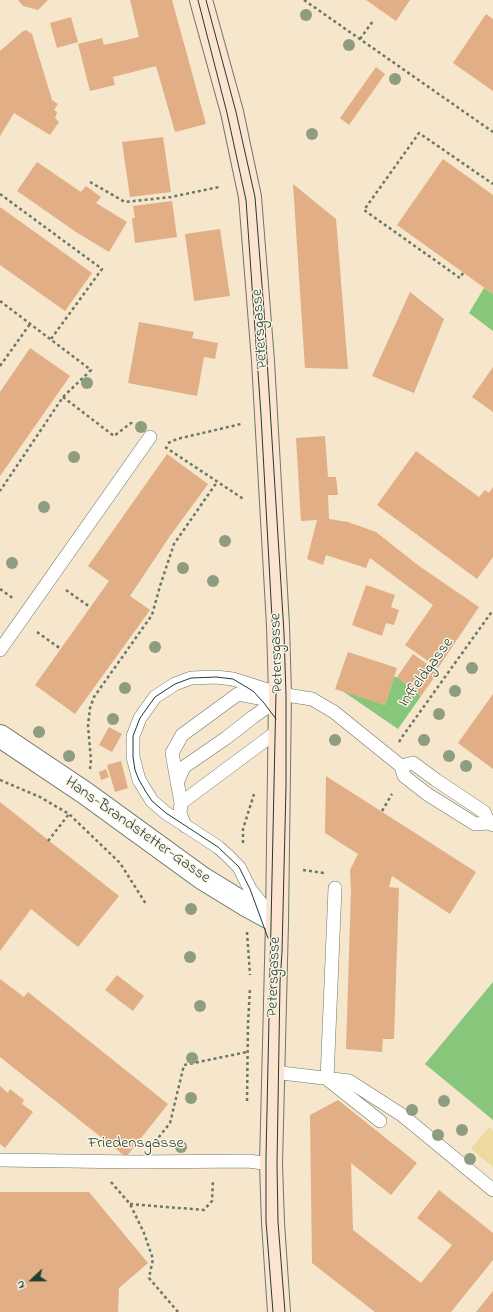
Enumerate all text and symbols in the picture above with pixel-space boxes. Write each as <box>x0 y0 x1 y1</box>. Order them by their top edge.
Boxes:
street label: Petersgasse <box>249 288 273 370</box>
street label: Petersgasse <box>267 612 289 694</box>
street label: Inffeldgasse <box>395 634 459 712</box>
street label: Hans-Brandstetter-Gasse <box>61 774 213 888</box>
street label: Petersgasse <box>264 936 286 1018</box>
street label: Friedensgasse <box>88 1134 184 1154</box>
north arrow <box>12 1260 52 1300</box>
text: N <box>12 1278 30 1291</box>

